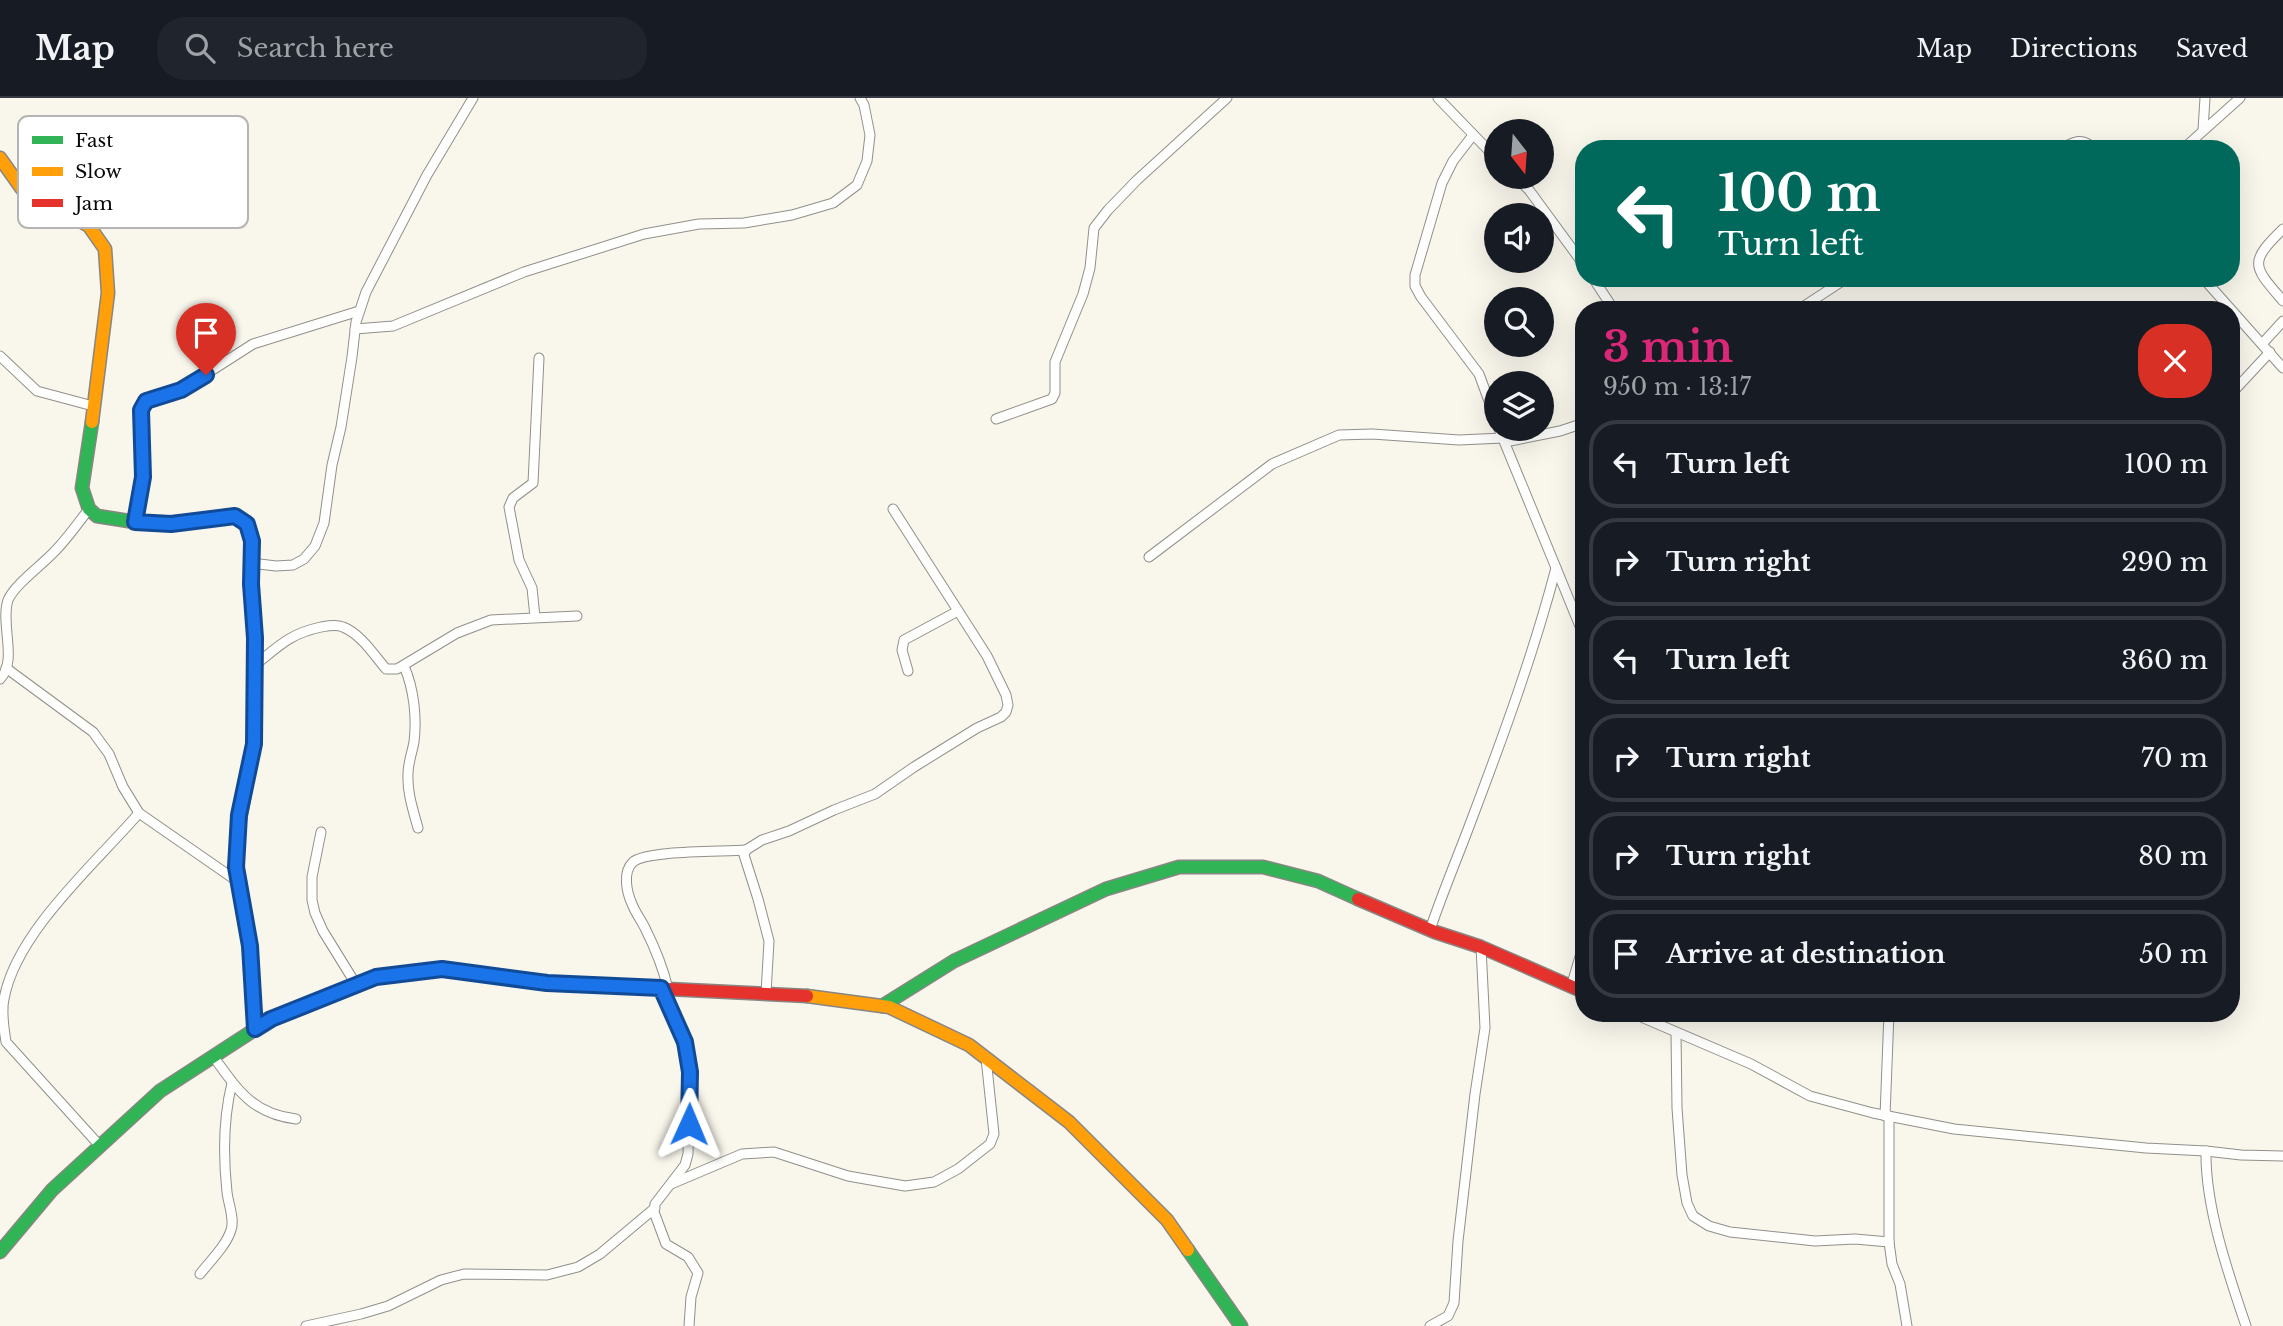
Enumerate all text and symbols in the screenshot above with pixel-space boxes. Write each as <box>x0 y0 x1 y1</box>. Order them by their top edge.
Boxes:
search box <box>157 17 647 80</box>
text: Map <box>35 28 115 69</box>
icon: search <box>181 29 219 67</box>
text: Search here <box>237 32 394 64</box>
text: Map <box>1916 34 1972 63</box>
text: Directions <box>2010 34 2138 63</box>
text: Saved <box>2176 34 2248 63</box>
legend <box>18 116 248 228</box>
north arrow <box>1484 119 1554 189</box>
map controls <box>1484 119 1554 441</box>
text: Fast <box>75 129 114 152</box>
text: Slow <box>75 160 122 183</box>
text: 100 m <box>1718 163 1881 224</box>
icon: left <box>1603 168 1694 259</box>
text: Jam <box>72 192 113 215</box>
button: sound <box>1484 203 1554 273</box>
text: Turn left <box>1718 224 1864 264</box>
button: search <box>1484 287 1554 357</box>
pin <box>176 303 236 375</box>
icon: arrive <box>187 314 225 352</box>
text: 3 min <box>1603 321 1733 373</box>
button: close <box>2138 324 2212 398</box>
button: layers <box>1484 371 1554 441</box>
text: 950 m · 13:17 <box>1603 373 1751 401</box>
icon: left <box>1607 445 1645 483</box>
text: Turn left <box>1666 448 1790 480</box>
text: 100 m <box>2124 448 2208 480</box>
icon: right <box>1607 543 1645 581</box>
text: Turn right <box>1666 546 1811 578</box>
text: 290 m <box>2121 546 2208 578</box>
icon: left <box>1607 641 1645 679</box>
text: Turn left <box>1666 644 1790 676</box>
text: 360 m <box>2121 644 2208 676</box>
icon: right <box>1607 739 1645 777</box>
text: Turn right <box>1666 742 1811 774</box>
text: 70 m <box>2141 742 2208 774</box>
icon: right <box>1607 837 1645 875</box>
text: Turn right <box>1666 840 1811 872</box>
text: 80 m <box>2138 840 2208 872</box>
icon: arrive <box>1607 935 1645 973</box>
text: Arrive at destination <box>1666 938 1946 970</box>
text: 50 m <box>2139 938 2208 970</box>
position arrow <box>652 1087 726 1161</box>

